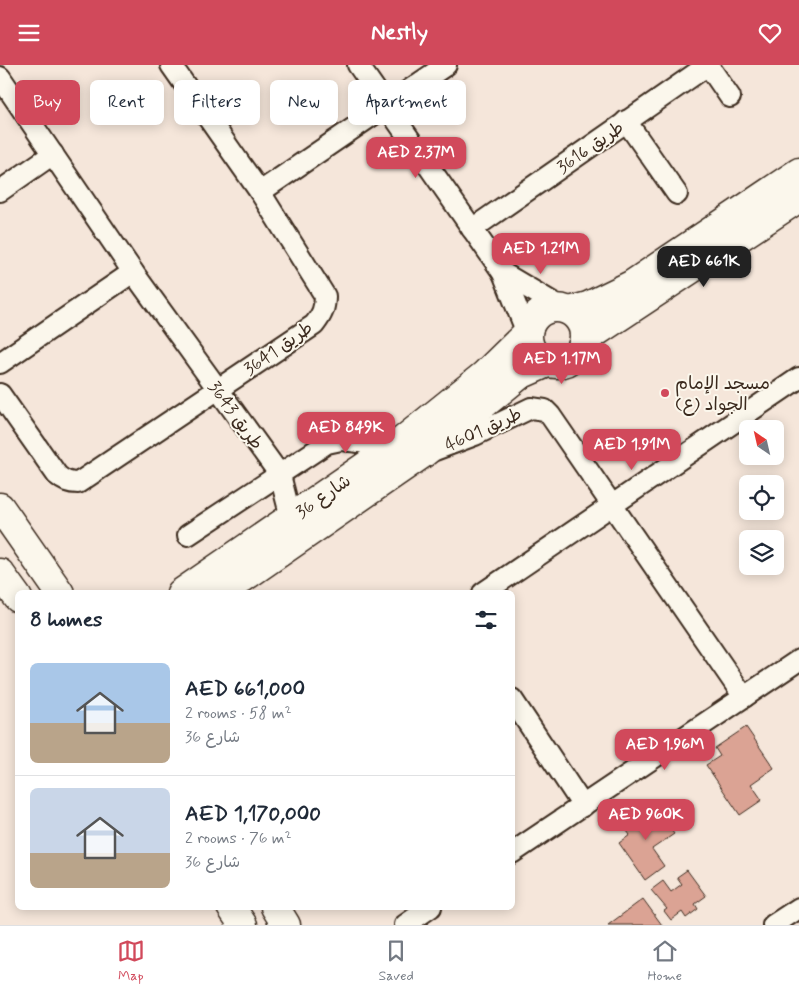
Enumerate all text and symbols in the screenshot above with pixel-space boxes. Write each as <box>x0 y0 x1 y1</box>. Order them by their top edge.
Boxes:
icon: menu <box>15 19 43 47</box>
text: Nestly <box>371 19 428 47</box>
icon: heart <box>756 19 784 47</box>
chip: Buy <box>15 80 80 125</box>
chip: Rent <box>90 80 164 125</box>
chip: Filters <box>174 80 260 125</box>
chip: New <box>270 80 338 125</box>
chip: Apartment <box>348 80 466 125</box>
street label: طريق 3616 <box>552 116 629 180</box>
pin: AED 2.37M <box>359 137 473 179</box>
text: AED 2.37M <box>377 142 455 163</box>
pin: AED 1.21M <box>484 233 598 275</box>
text: AED 1.21M <box>503 238 579 259</box>
pin: AED 661K <box>652 245 756 288</box>
text: AED 661K <box>668 251 740 272</box>
street label: طريق 3641 <box>239 316 318 381</box>
pin: AED 1.17M <box>505 343 619 385</box>
text: AED 1.17M <box>524 348 600 369</box>
place label: مسجد الإمام الجواد (ع) <box>675 372 770 417</box>
street label: طريق 3643 <box>202 376 268 455</box>
marker: مسجد الإمام الجواد (ع) <box>659 387 671 399</box>
street label: طريق 4601 <box>441 402 526 458</box>
pin: AED 849K <box>294 411 398 454</box>
text: AED 849K <box>308 417 384 438</box>
north arrow <box>739 420 784 465</box>
map controls <box>739 420 784 575</box>
pin: AED 1.91M <box>575 429 689 471</box>
text: AED 1.91M <box>594 434 670 455</box>
street label: شارع 36 <box>291 469 356 524</box>
button: locate <box>739 475 784 520</box>
button: layers <box>739 530 784 575</box>
text: 8 homes <box>30 606 102 634</box>
icon: filters <box>472 606 500 634</box>
text: AED 661,000 <box>185 675 305 703</box>
icon: home <box>70 683 130 743</box>
text: 2 rooms · 58 m² <box>185 703 291 724</box>
text: شارع 36 <box>185 727 240 748</box>
pin: AED 1.96M <box>608 729 722 771</box>
text: AED 1.96M <box>626 734 704 755</box>
pin: AED 960K <box>594 799 698 841</box>
text: AED 1,170,000 <box>185 800 321 828</box>
text: AED 960K <box>609 804 683 825</box>
icon: home <box>70 808 130 868</box>
text: 2 rooms · 76 m² <box>185 828 292 849</box>
text: شارع 36 <box>185 852 240 873</box>
tab: Map <box>117 937 145 985</box>
tab: Saved <box>378 937 414 985</box>
tab: Home <box>647 937 682 985</box>

